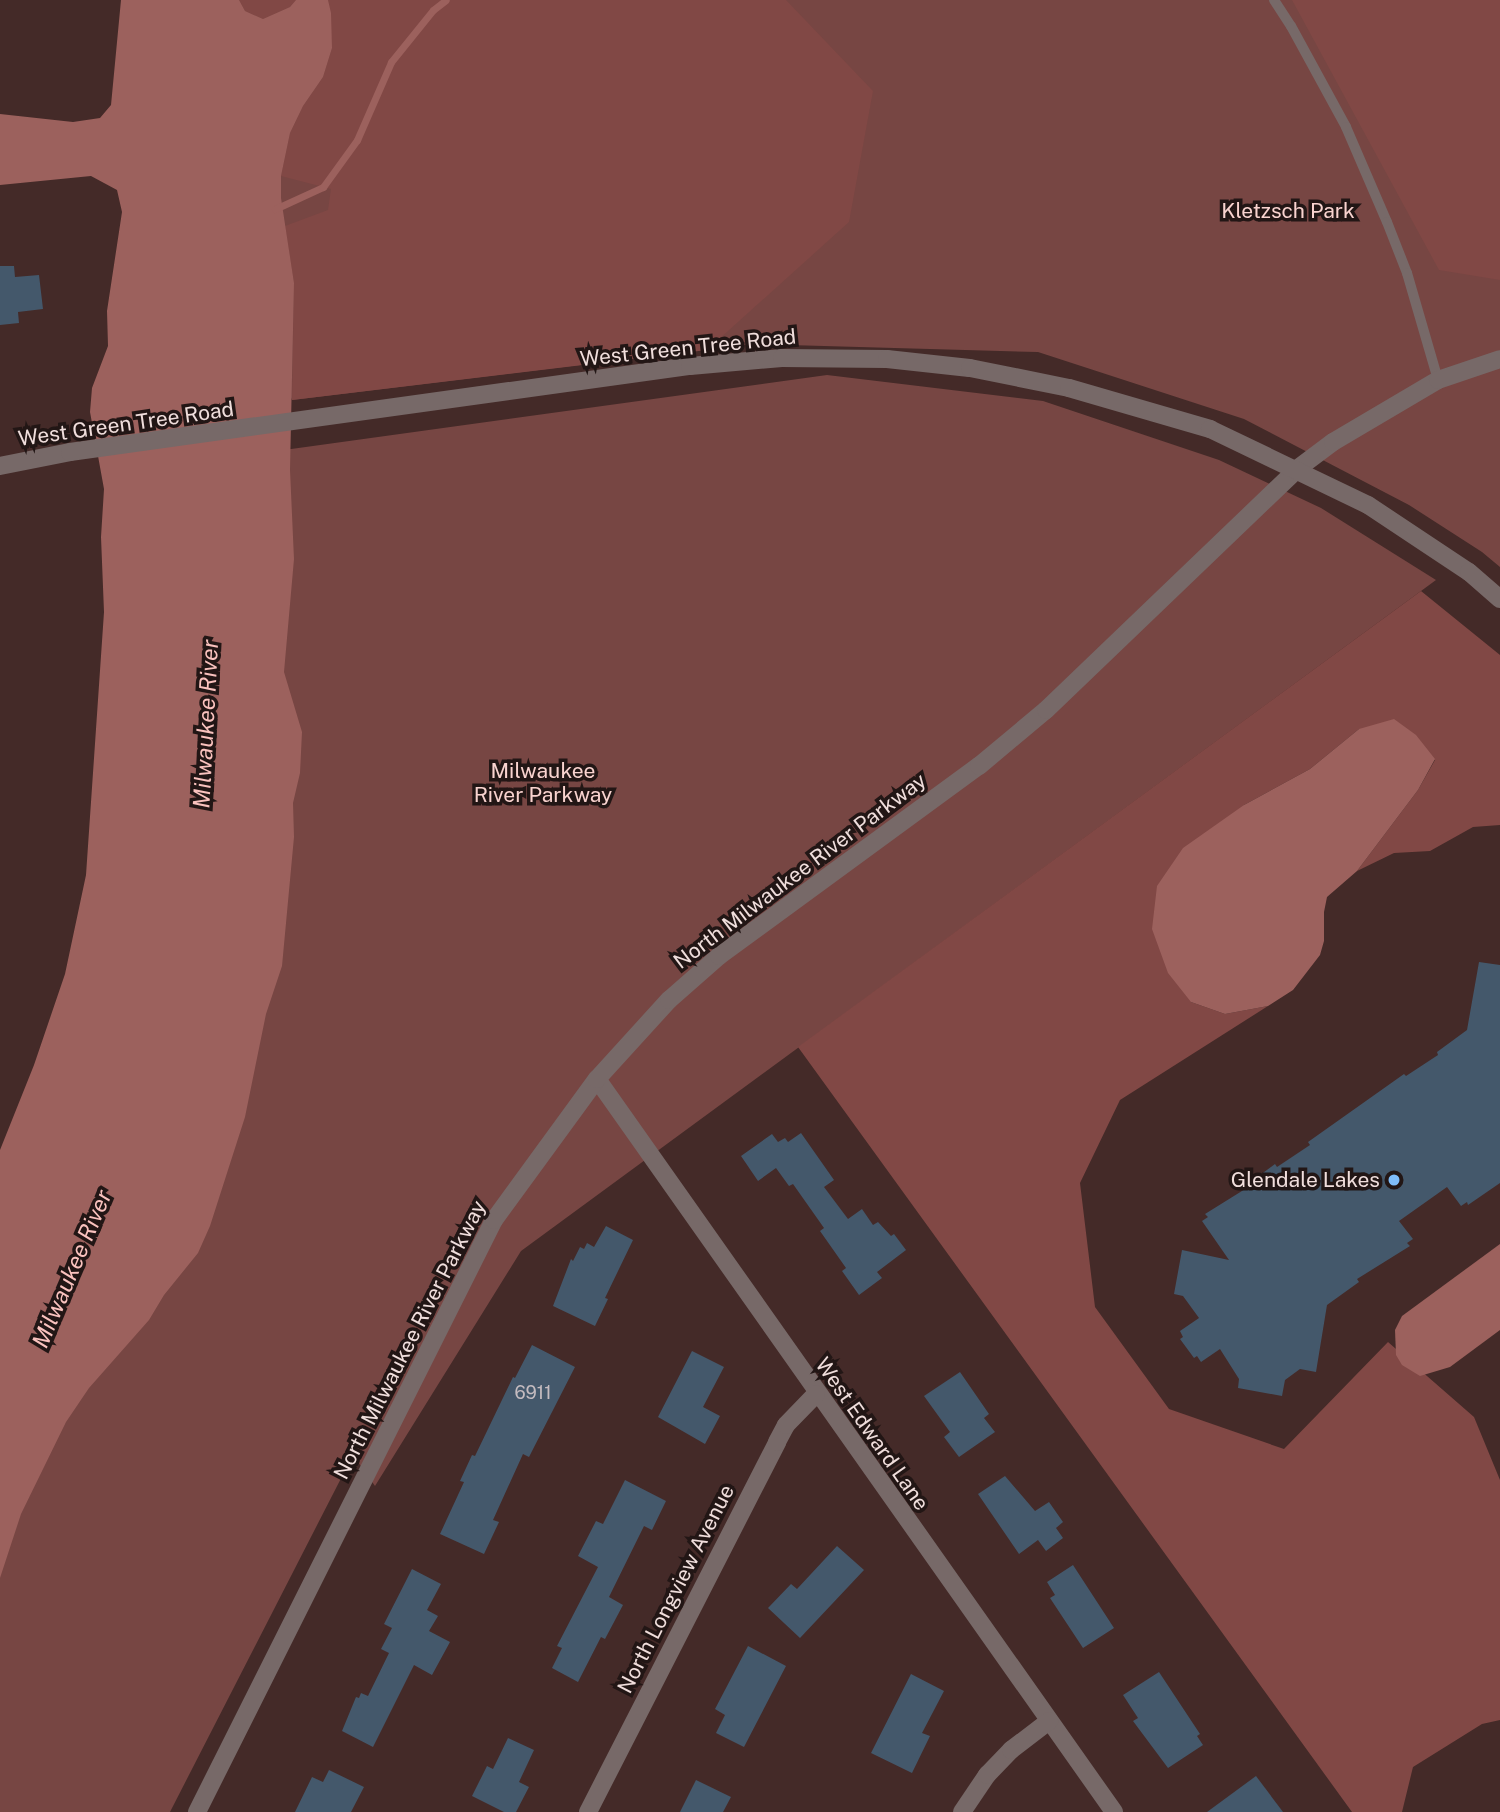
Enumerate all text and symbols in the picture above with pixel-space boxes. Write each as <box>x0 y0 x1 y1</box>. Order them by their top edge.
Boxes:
park label: Kletzsch Park <box>1221 198 1355 224</box>
street label: West Green Tree Road <box>579 324 797 372</box>
street label: West Green Tree Road <box>17 396 235 452</box>
water label: Milwaukee River <box>188 639 224 809</box>
park label: Milwaukee River Parkway <box>474 758 612 808</box>
street label: North Milwaukee River Parkway <box>669 768 931 974</box>
place label: Glendale Lakes <box>1231 1167 1380 1193</box>
marker: Glendale Lakes <box>1386 1172 1402 1188</box>
water label: Milwaukee River <box>26 1186 118 1352</box>
street label: North Milwaukee River Parkway <box>329 1196 491 1484</box>
street label: West Edward Lane <box>810 1353 934 1515</box>
house number: 6911 <box>515 1382 551 1404</box>
street label: North Longview Avenue <box>612 1480 740 1698</box>

